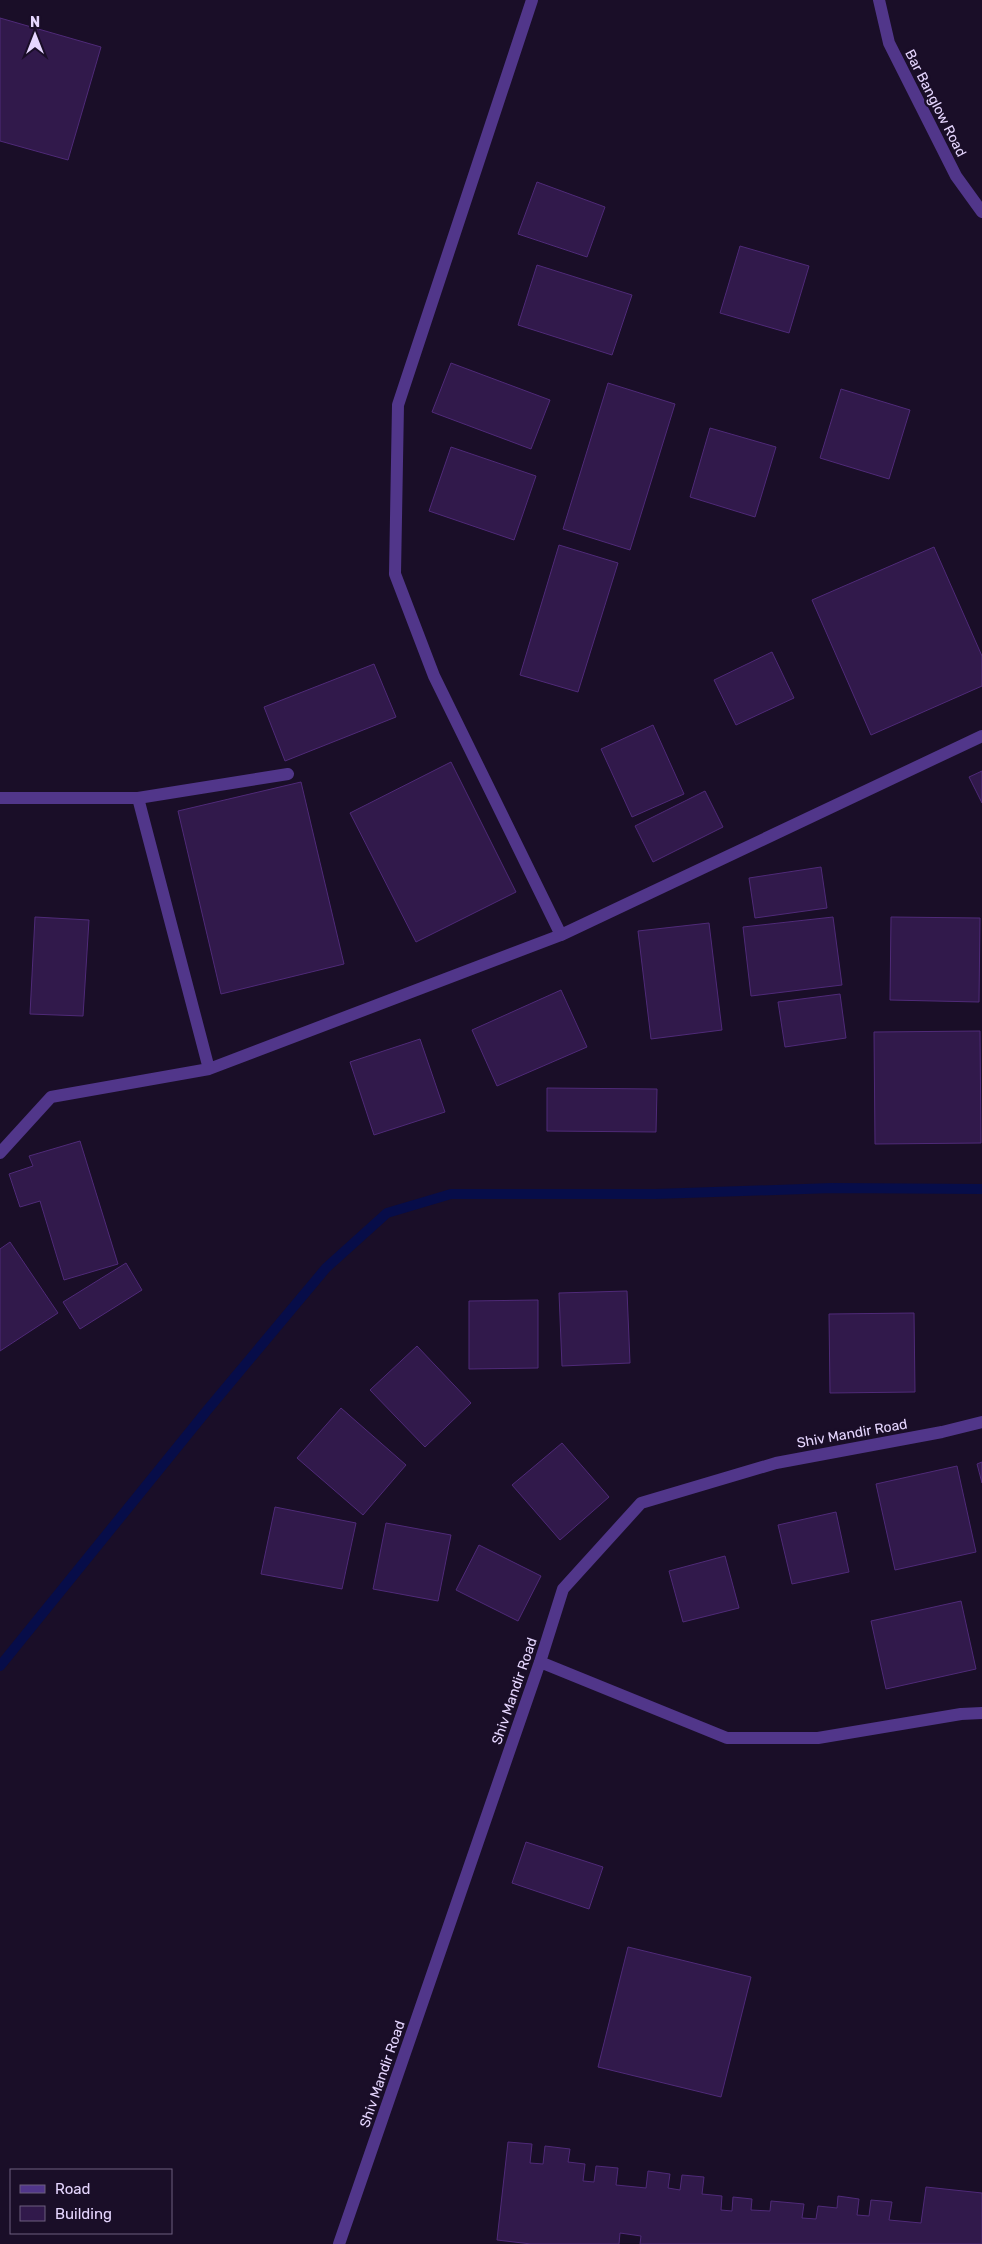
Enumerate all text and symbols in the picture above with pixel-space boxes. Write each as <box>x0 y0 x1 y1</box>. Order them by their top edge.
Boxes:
north arrow <box>10 10 60 60</box>
text: N <box>30 14 40 31</box>
street label: Bar Banglow Road <box>901 47 970 160</box>
street label: Shiv Mandir Road <box>795 1415 909 1452</box>
street label: Shiv Mandir Road <box>488 1635 541 1747</box>
street label: Shiv Mandir Road <box>356 2018 409 2130</box>
legend <box>10 2169 172 2234</box>
text: Road <box>55 2180 91 2198</box>
text: Building <box>55 2205 112 2223</box>

